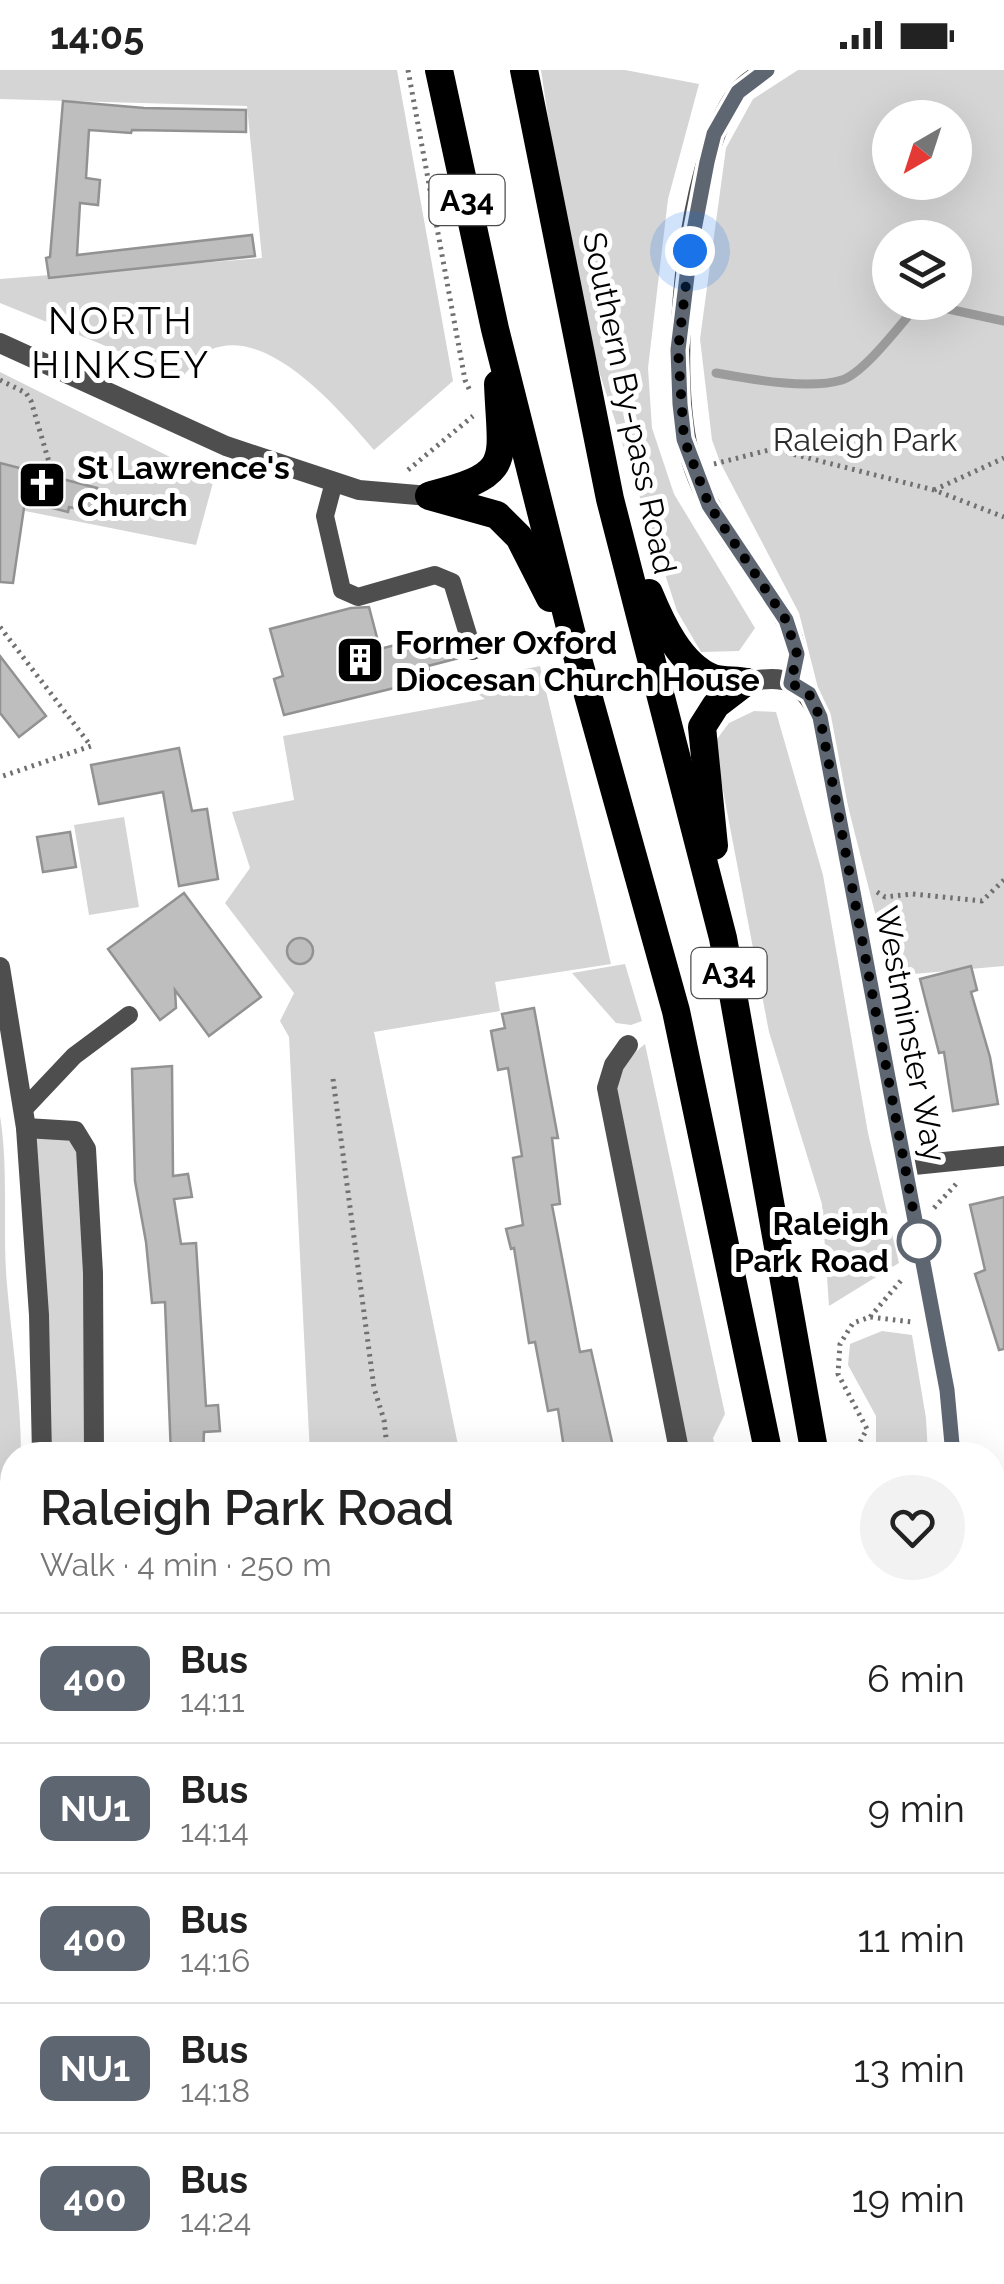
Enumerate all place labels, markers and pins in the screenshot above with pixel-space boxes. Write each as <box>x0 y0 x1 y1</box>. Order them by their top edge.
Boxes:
place label: St Lawrence's Church <box>77 449 290 523</box>
church icon: St Lawrence's Church <box>16 459 68 511</box>
place label: Former Oxford Diocesan Church House <box>395 624 760 698</box>
building icon: Former Oxford Diocesan Church House <box>334 634 386 686</box>
place label: Raleigh Park Road <box>734 1205 889 1279</box>
marker: Raleigh Park Road <box>898 1220 940 1262</box>

